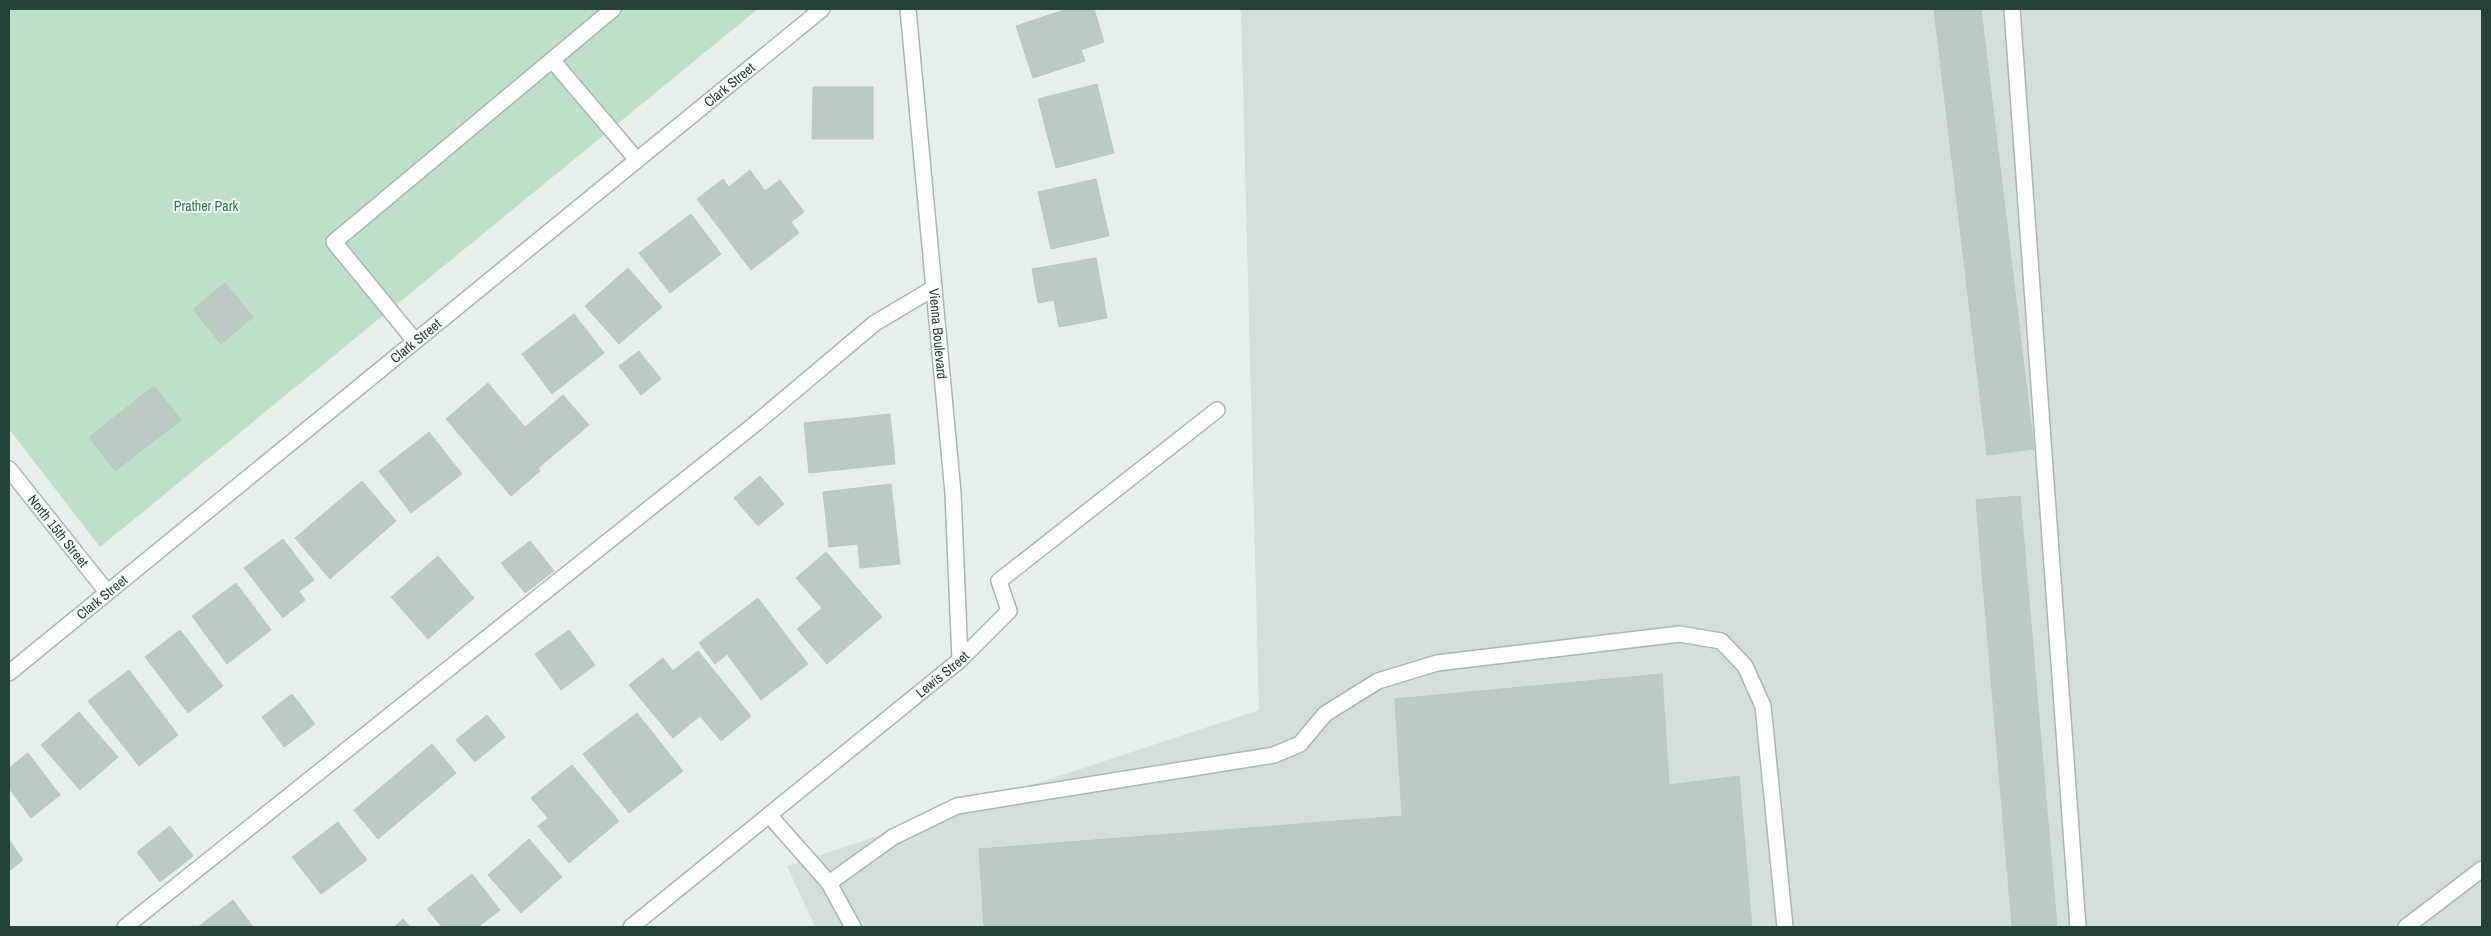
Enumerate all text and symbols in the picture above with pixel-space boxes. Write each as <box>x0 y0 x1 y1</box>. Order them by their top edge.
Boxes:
street label: Clark Street <box>700 59 758 111</box>
park label: Prather Park <box>174 197 238 215</box>
street label: Vienna Boulevard <box>925 287 951 380</box>
street label: Clark Street <box>386 315 445 367</box>
street label: North 15th Street <box>24 491 93 571</box>
street label: Clark Street <box>73 571 131 623</box>
street label: Lewis Street <box>912 647 973 701</box>

